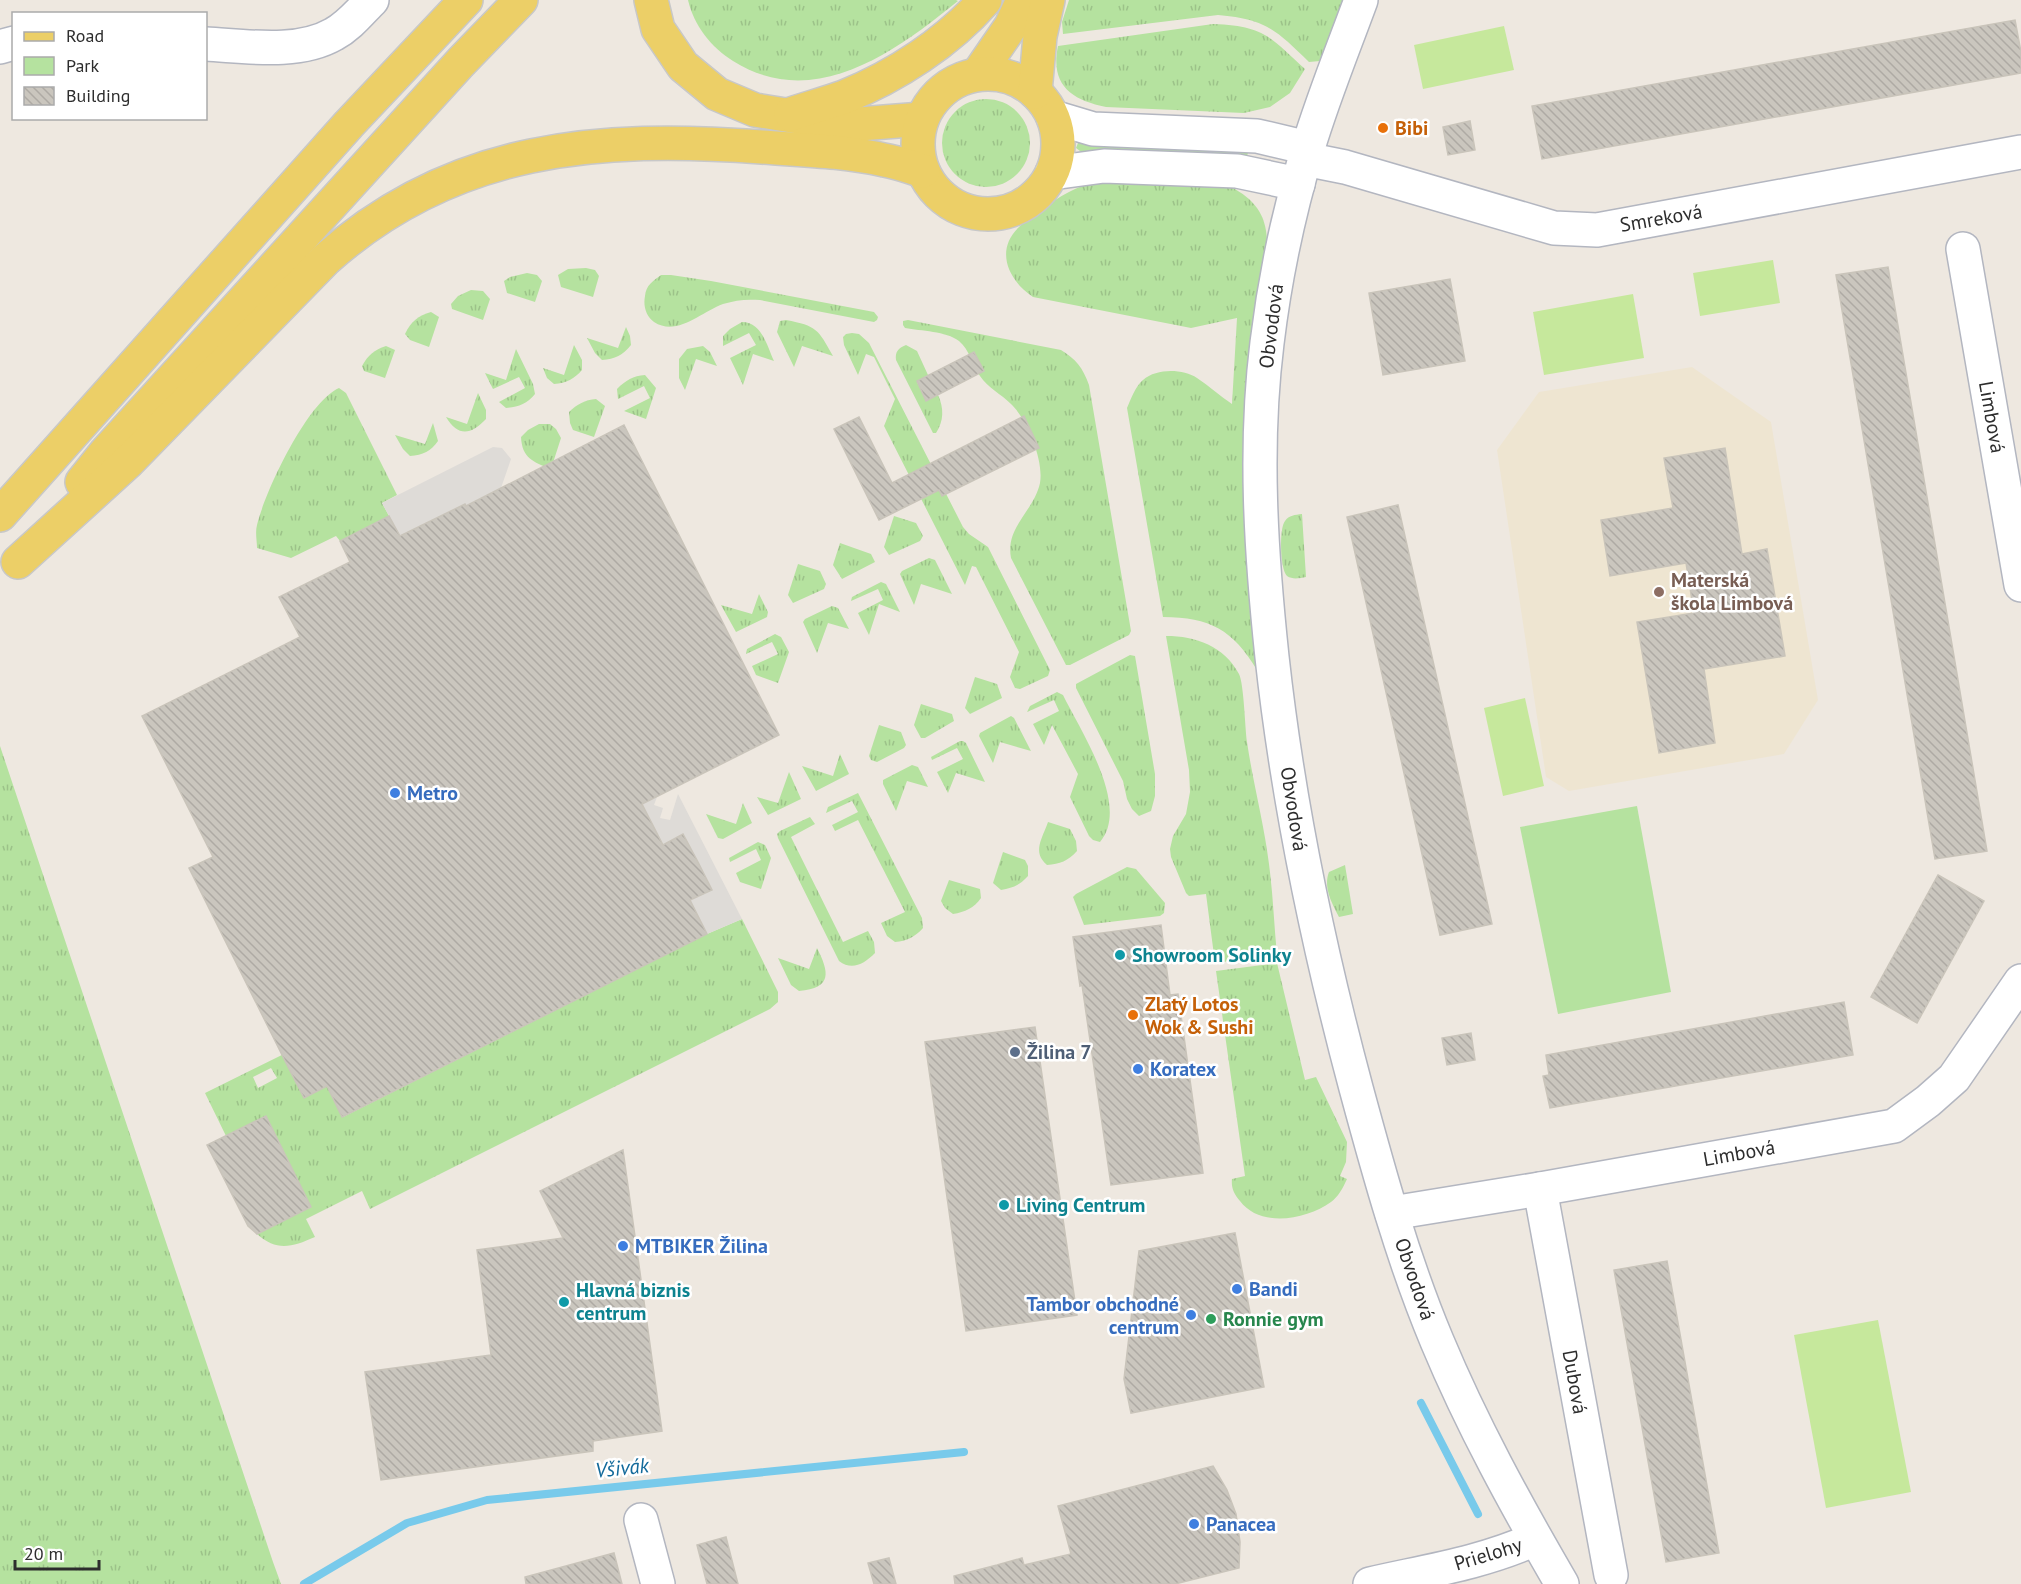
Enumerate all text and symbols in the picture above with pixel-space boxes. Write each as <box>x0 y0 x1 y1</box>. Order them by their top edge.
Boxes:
legend <box>12 12 207 120</box>
text: Road <box>66 24 104 47</box>
text: Park <box>66 54 99 77</box>
text: Building <box>66 84 130 107</box>
place label: Bibi <box>1395 115 1428 141</box>
marker: Bibi <box>1376 121 1390 135</box>
street label: Smreková <box>1618 198 1704 238</box>
street label: Obvodová <box>1253 282 1289 370</box>
street label: Limbová <box>1973 379 2011 455</box>
place label: Materská škola Limbová <box>1671 567 1793 616</box>
marker: Materská škola Limbová <box>1652 585 1666 599</box>
street label: Obvodová <box>1274 765 1314 853</box>
place label: Metro <box>407 780 458 806</box>
marker: Metro <box>388 786 402 800</box>
place label: Showroom Solinky <box>1132 942 1292 968</box>
marker: Showroom Solinky <box>1113 948 1127 962</box>
place label: Zlatý Lotos Wok & Sushi <box>1145 991 1254 1040</box>
marker: Zlatý Lotos Wok & Sushi <box>1126 1008 1140 1022</box>
place label: Žilina 7 <box>1027 1039 1092 1065</box>
marker: Žilina 7 <box>1008 1045 1022 1059</box>
place label: Koratex <box>1150 1056 1217 1082</box>
marker: Koratex <box>1131 1062 1145 1076</box>
street label: Limbová <box>1701 1134 1777 1172</box>
place label: Living Centrum <box>1016 1192 1145 1218</box>
marker: Living Centrum <box>997 1198 1011 1212</box>
place label: MTBIKER Žilina <box>635 1233 768 1259</box>
street label: Obvodová <box>1389 1234 1441 1324</box>
marker: MTBIKER Žilina <box>616 1239 630 1253</box>
place label: Bandi <box>1249 1276 1298 1302</box>
place label: Hlavná biznis centrum <box>576 1277 690 1326</box>
marker: Bandi <box>1230 1282 1244 1296</box>
place label: Tambor obchodné centrum <box>1027 1291 1179 1340</box>
marker: Hlavná biznis centrum <box>557 1295 571 1309</box>
place label: Ronnie gym <box>1223 1306 1324 1332</box>
marker: Tambor obchodné centrum <box>1184 1308 1198 1322</box>
marker: Ronnie gym <box>1204 1312 1218 1326</box>
street label: Dubová <box>1557 1348 1593 1416</box>
water label: Všivák <box>594 1451 652 1484</box>
place label: Panacea <box>1206 1511 1276 1537</box>
marker: Panacea <box>1187 1517 1201 1531</box>
street label: Prielohy <box>1451 1531 1526 1577</box>
scale bar <box>15 1533 99 1571</box>
text: 20 m <box>24 1542 63 1565</box>

